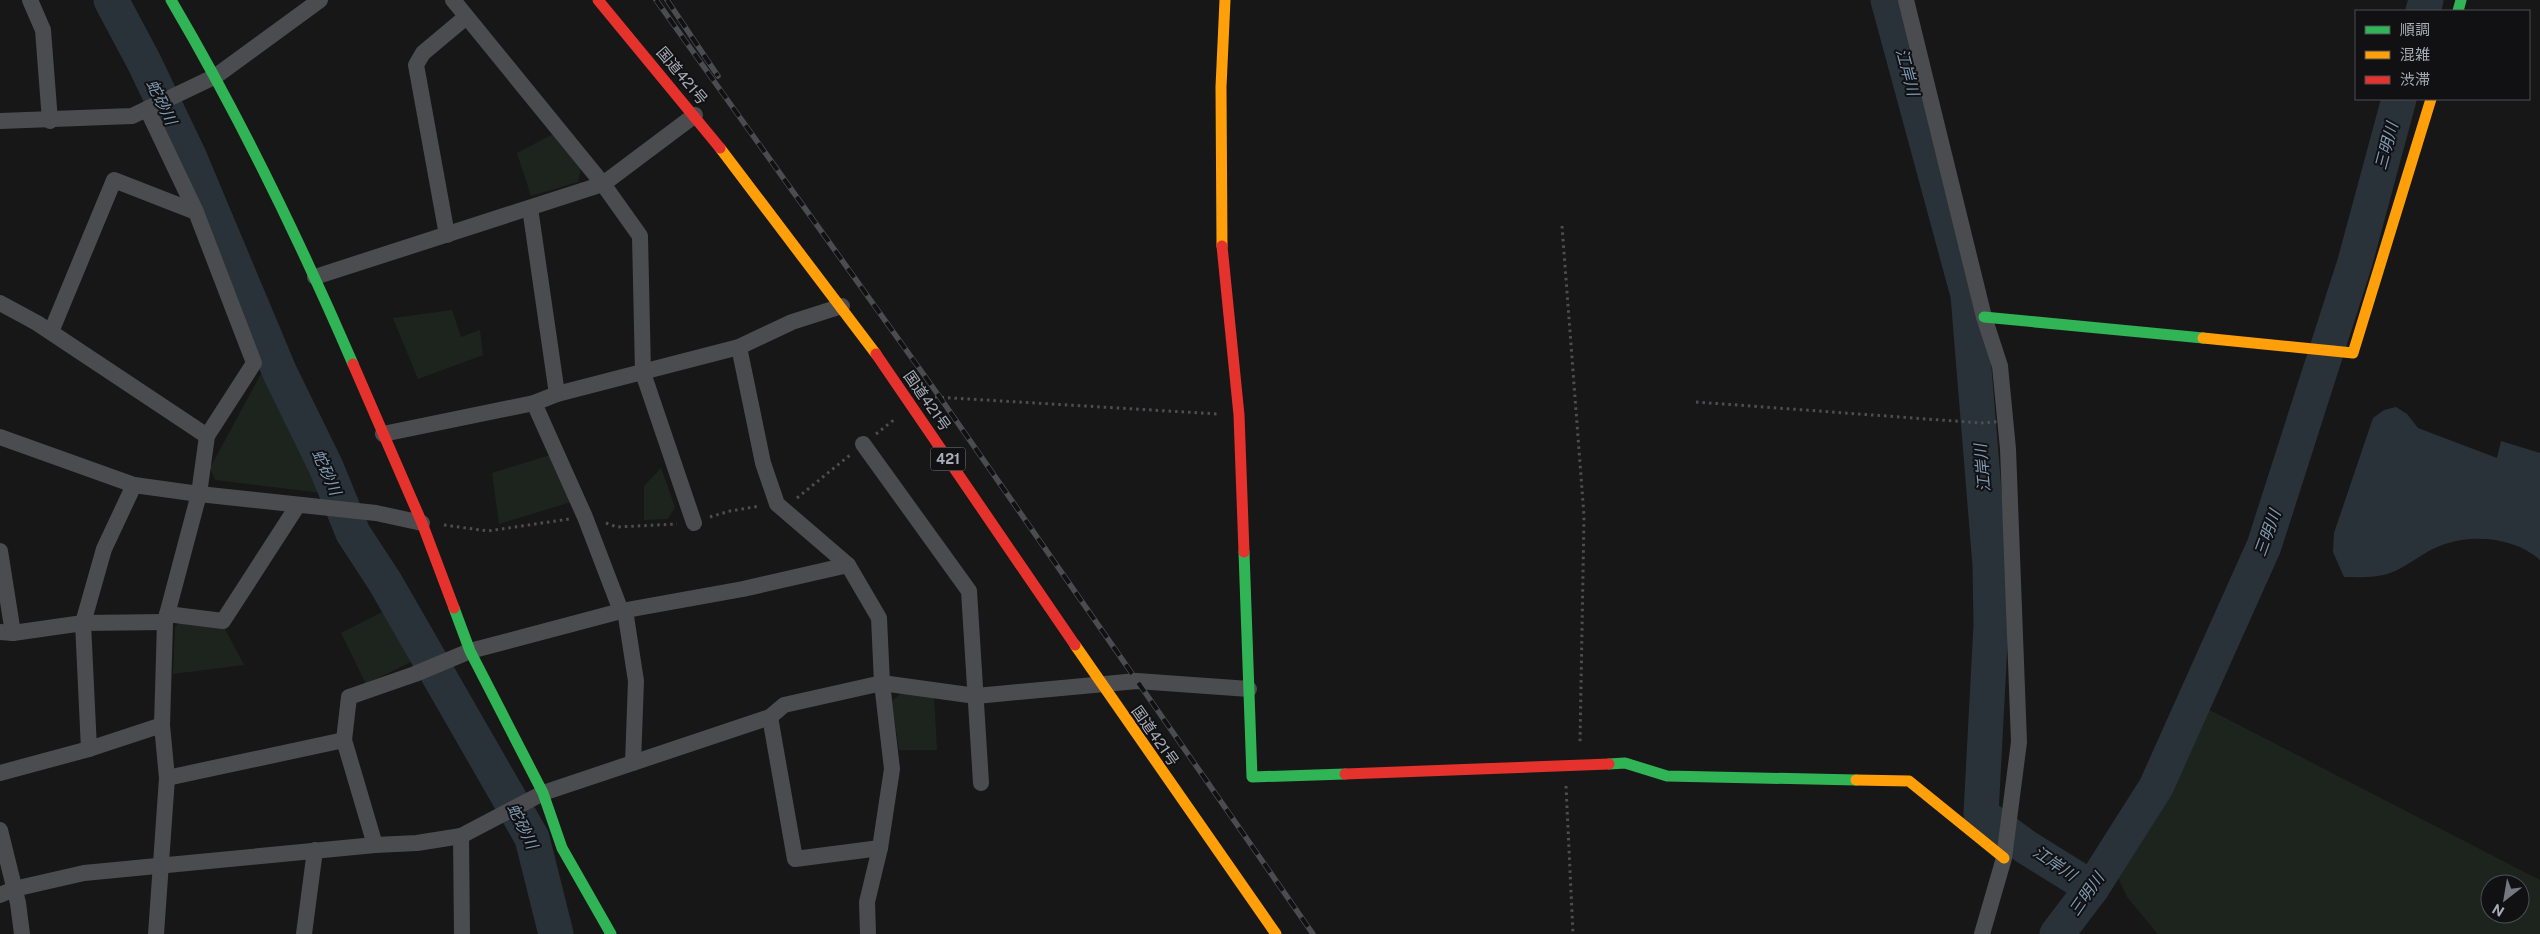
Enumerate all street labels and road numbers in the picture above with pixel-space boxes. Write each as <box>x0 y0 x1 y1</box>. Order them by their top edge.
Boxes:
street label: 国道421号 <box>654 44 711 108</box>
street label: 国道421号 <box>901 367 954 434</box>
road number: 421 <box>930 448 966 470</box>
street label: 国道421号 <box>1129 702 1182 769</box>

